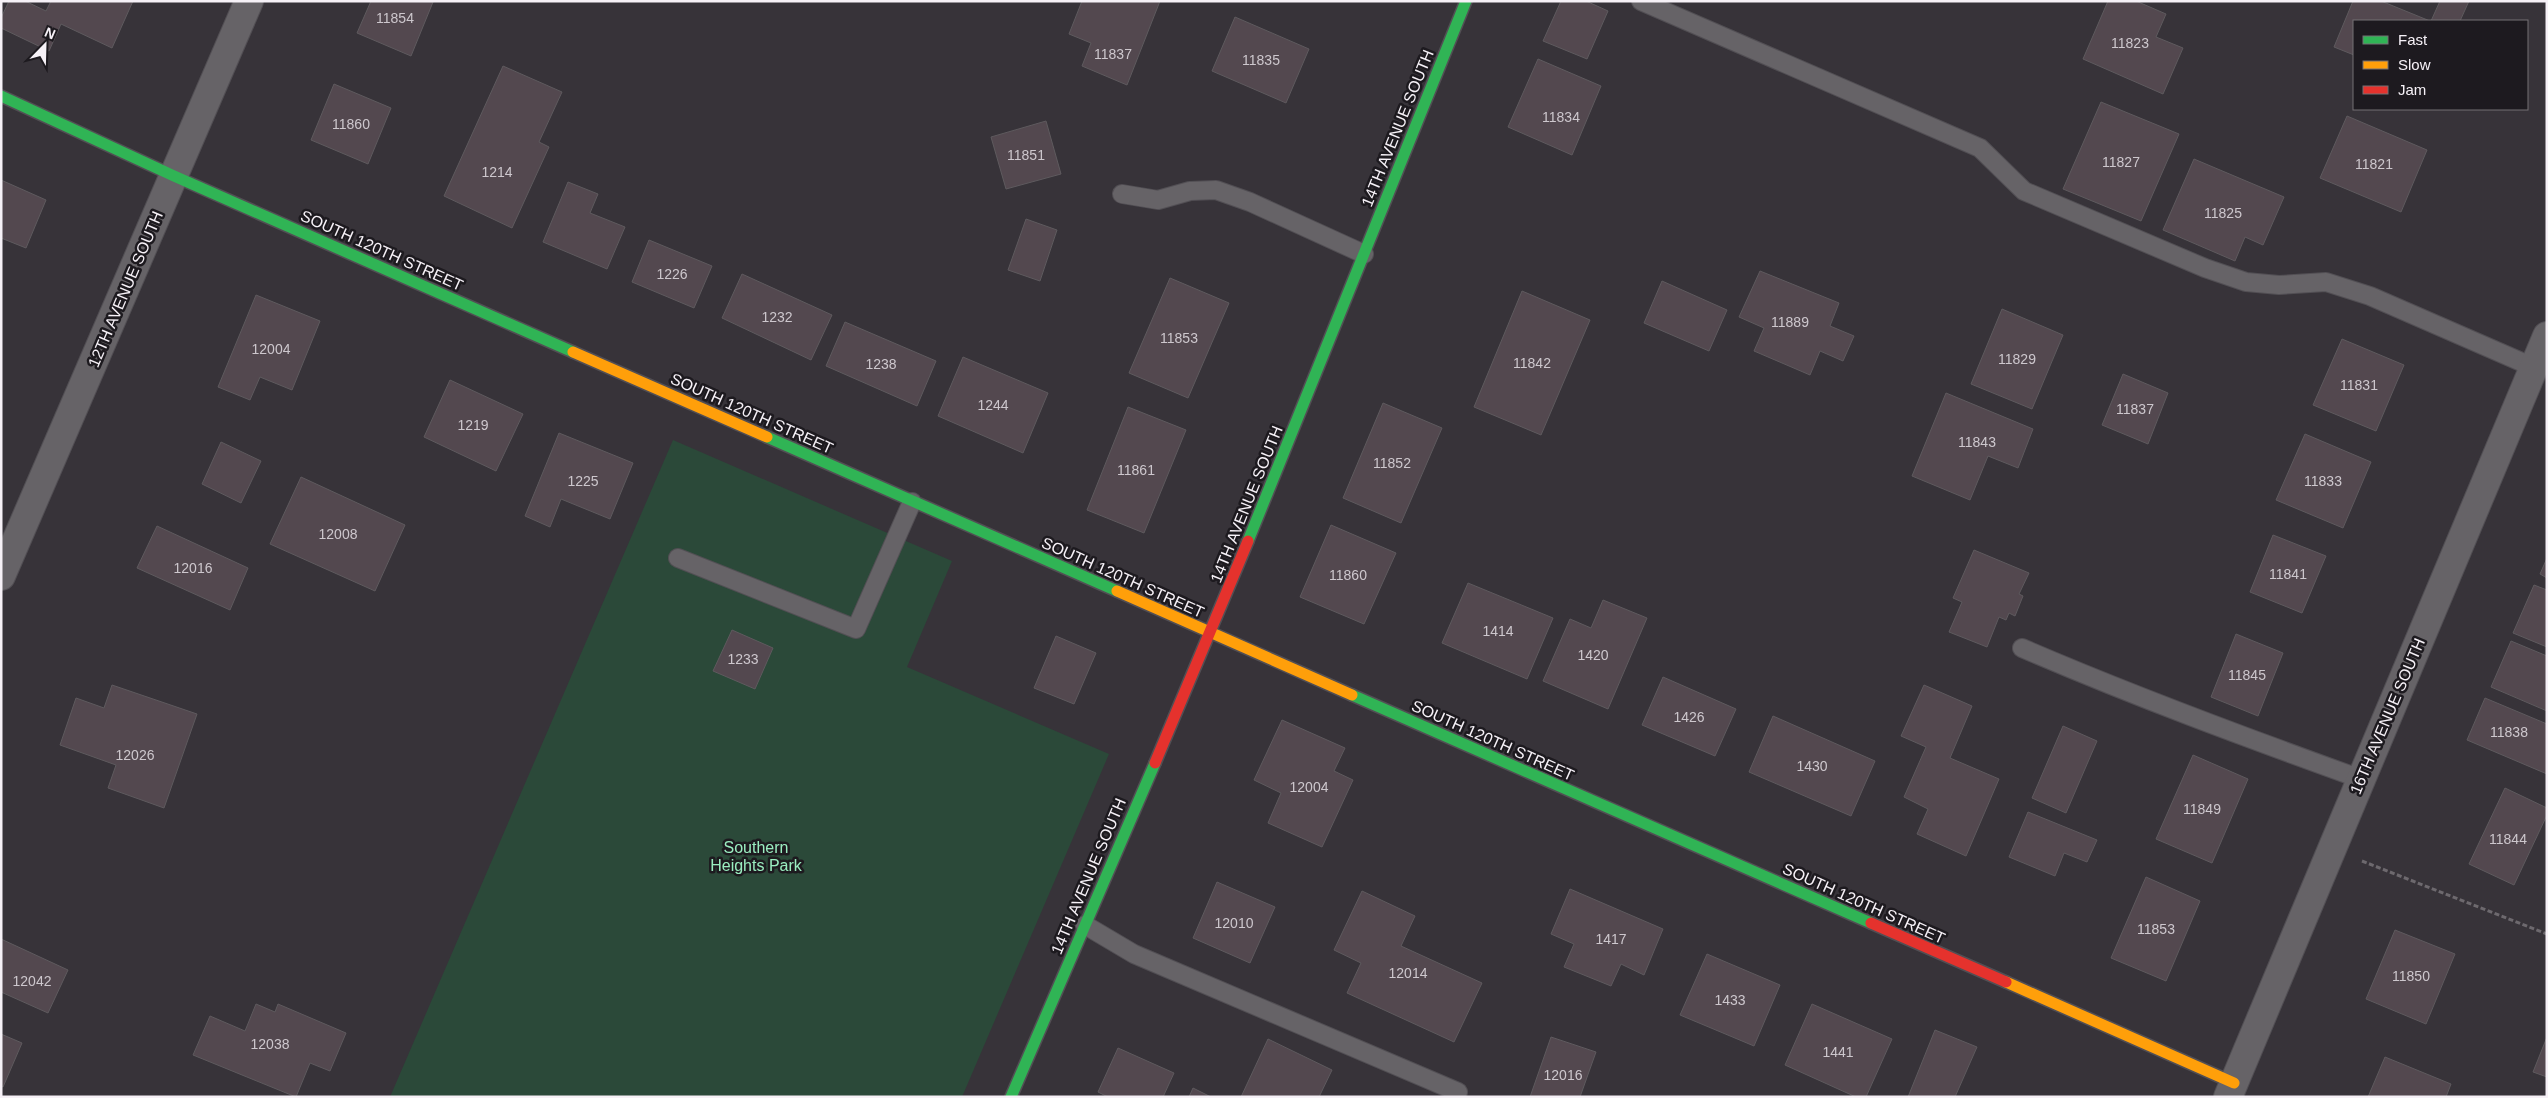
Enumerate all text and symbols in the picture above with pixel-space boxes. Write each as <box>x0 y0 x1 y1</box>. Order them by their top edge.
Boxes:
house number: 11854 <box>376 10 414 26</box>
north arrow <box>20 20 70 70</box>
legend <box>2353 20 2528 110</box>
text: N <box>42 24 58 42</box>
text: Fast <box>2398 31 2428 48</box>
house number: 11823 <box>2111 35 2149 51</box>
house number: 11837 <box>1094 46 1132 62</box>
street label: 14TH AVENUE SOUTH <box>1358 47 1437 209</box>
house number: 11835 <box>1242 52 1280 68</box>
text: Slow <box>2398 56 2431 73</box>
text: Jam <box>2398 81 2426 98</box>
house number: 11834 <box>1542 109 1580 125</box>
house number: 11860 <box>332 116 370 132</box>
house number: 11851 <box>1007 147 1045 163</box>
house number: 11827 <box>2102 154 2140 170</box>
house number: 11821 <box>2355 156 2393 172</box>
house number: 1214 <box>481 164 513 180</box>
house number: 11825 <box>2204 205 2242 221</box>
street label: SOUTH 120TH STREET <box>298 207 466 294</box>
street label: 12TH AVENUE SOUTH <box>85 209 166 370</box>
house number: 1226 <box>656 266 688 282</box>
house number: 1232 <box>761 309 793 325</box>
house number: 11889 <box>1771 314 1809 330</box>
house number: 11853 <box>1160 330 1198 346</box>
house number: 12004 <box>252 341 291 357</box>
house number: 11829 <box>1998 351 2036 367</box>
house number: 11842 <box>1513 355 1551 371</box>
house number: 1238 <box>865 356 897 372</box>
street label: SOUTH 120TH STREET <box>668 370 836 457</box>
house number: 11831 <box>2340 377 2378 393</box>
house number: 1244 <box>977 397 1009 413</box>
house number: 11837 <box>2116 401 2154 417</box>
house number: 1219 <box>457 417 489 433</box>
street label: 14TH AVENUE SOUTH <box>1207 423 1286 585</box>
house number: 11843 <box>1958 434 1996 450</box>
house number: 11852 <box>1373 455 1411 471</box>
house number: 11861 <box>1117 462 1155 478</box>
house number: 1225 <box>567 473 599 489</box>
house number: 11833 <box>2304 473 2342 489</box>
house number: 12008 <box>319 526 358 542</box>
street label: SOUTH 120TH STREET <box>1039 534 1207 621</box>
house number: 12016 <box>174 560 213 576</box>
house number: 11841 <box>2269 566 2307 582</box>
house number: 11860 <box>1329 567 1367 583</box>
house number: 1414 <box>1482 623 1514 639</box>
street label: 16TH AVENUE SOUTH <box>2347 636 2428 797</box>
house number: 1420 <box>1577 647 1609 663</box>
house number: 1233 <box>727 651 759 667</box>
house number: 11845 <box>2228 667 2266 683</box>
street label: SOUTH 120TH STREET <box>1409 697 1577 784</box>
house number: 1426 <box>1673 709 1705 725</box>
house number: 11838 <box>2490 724 2528 740</box>
house number: 12026 <box>116 747 155 763</box>
house number: 1430 <box>1796 758 1828 774</box>
house number: 12004 <box>1290 779 1329 795</box>
street label: 14TH AVENUE SOUTH <box>1048 796 1129 957</box>
house number: 11849 <box>2183 801 2221 817</box>
house number: 11844 <box>2489 831 2527 847</box>
park label: Southern Heights Park <box>710 839 803 874</box>
street label: SOUTH 120TH STREET <box>1780 860 1948 947</box>
house number: 12010 <box>1215 915 1254 931</box>
house number: 11853 <box>2137 921 2175 937</box>
house number: 1417 <box>1595 931 1627 947</box>
house number: 12014 <box>1389 965 1428 981</box>
house number: 11850 <box>2392 968 2430 984</box>
house number: 12042 <box>13 973 52 989</box>
house number: 1433 <box>1714 992 1746 1008</box>
house number: 12038 <box>251 1036 290 1052</box>
house number: 1441 <box>1822 1044 1854 1060</box>
house number: 12016 <box>1544 1067 1583 1083</box>

